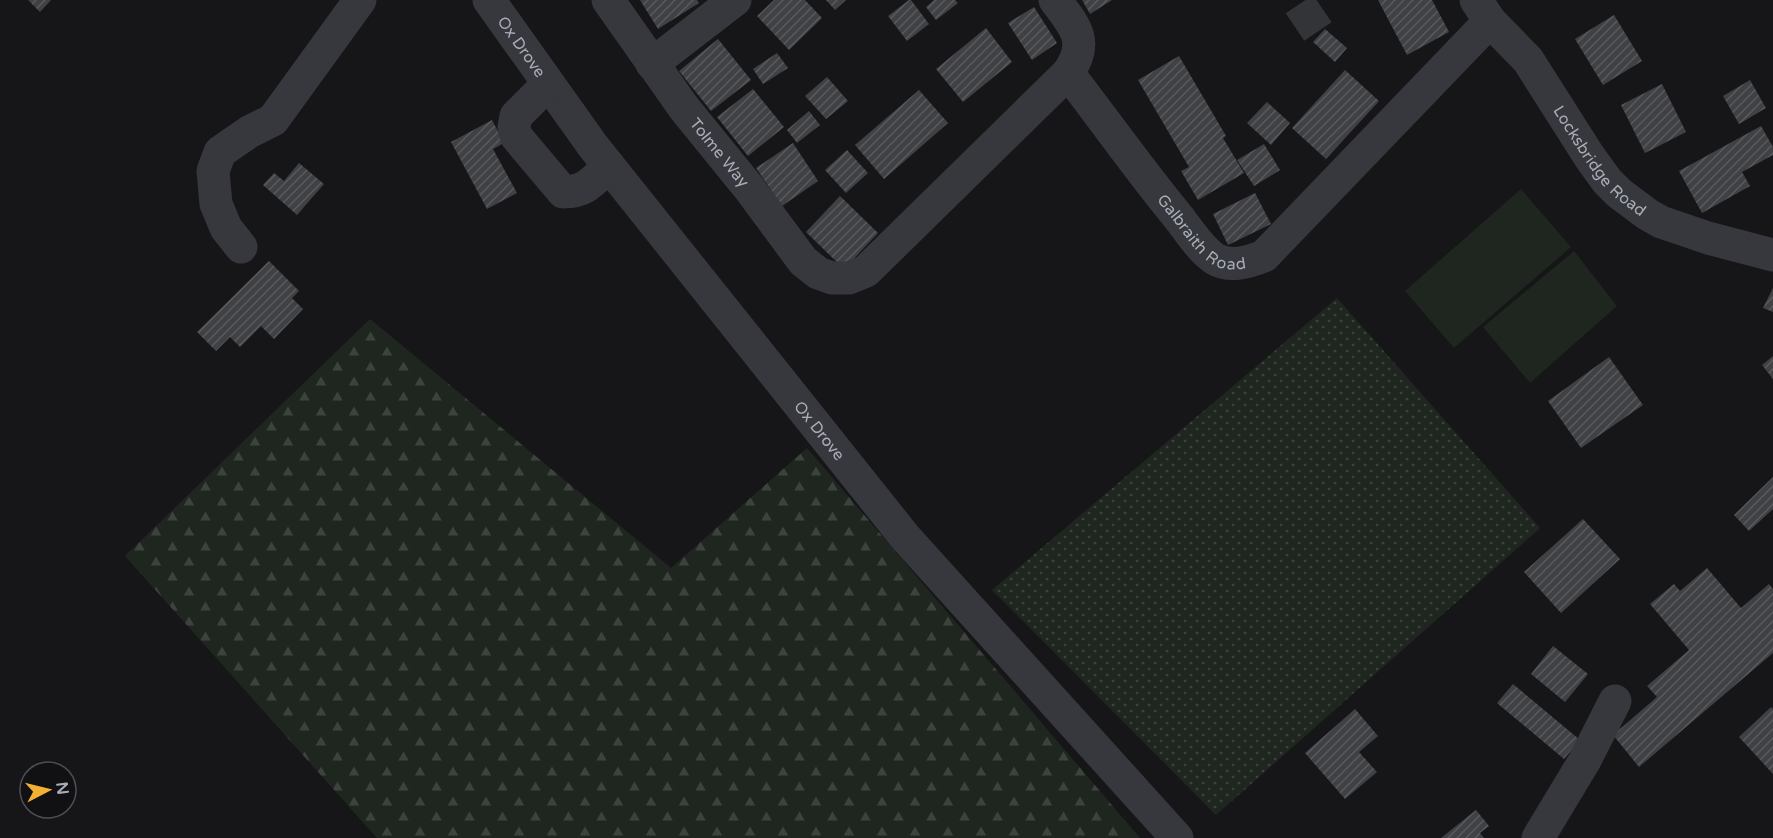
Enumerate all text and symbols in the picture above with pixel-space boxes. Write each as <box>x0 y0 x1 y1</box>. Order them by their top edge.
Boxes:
street label: Ox Drove <box>493 13 550 81</box>
street label: Locksbridge Road <box>1548 102 1650 221</box>
street label: Tolme Way <box>685 114 753 192</box>
street label: Galbraith Road <box>1153 190 1247 275</box>
street label: Ox Drove <box>789 397 849 465</box>
north arrow <box>18 760 78 820</box>
text: N <box>51 781 73 796</box>

